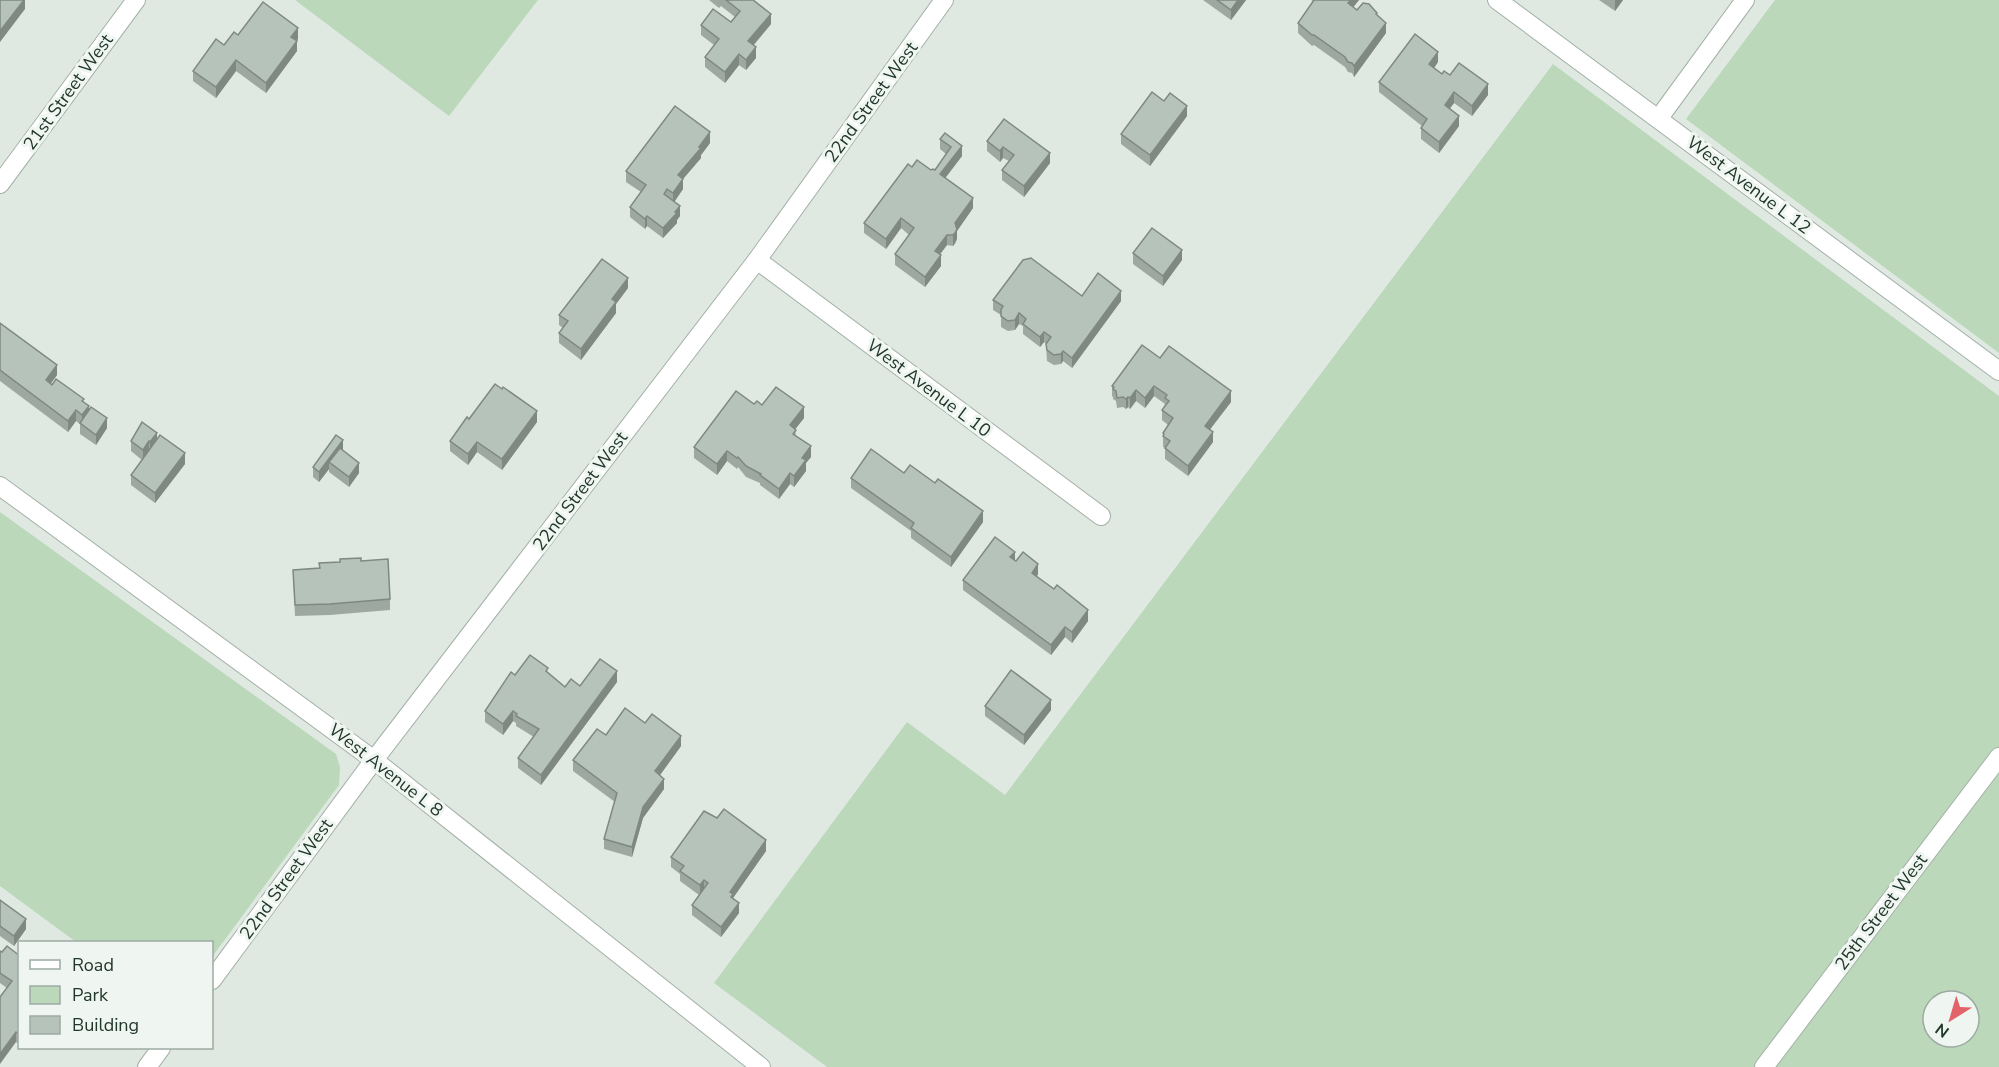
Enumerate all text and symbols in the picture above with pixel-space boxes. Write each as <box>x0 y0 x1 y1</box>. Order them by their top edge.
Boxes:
street label: 21st Street West <box>18 29 119 155</box>
street label: 22nd Street West <box>819 36 923 167</box>
street label: West Avenue L 12 <box>1682 130 1816 240</box>
street label: West Avenue L 10 <box>862 333 996 443</box>
street label: 22nd Street West <box>527 426 633 556</box>
street label: West Avenue L 8 <box>324 718 448 822</box>
street label: 22nd Street West <box>234 813 338 944</box>
street label: 25th Street West <box>1829 848 1933 975</box>
legend <box>18 941 213 1049</box>
text: Road <box>72 953 114 977</box>
text: Park <box>72 983 109 1007</box>
north arrow <box>1921 989 1981 1049</box>
text: Building <box>72 1013 139 1037</box>
text: N <box>1931 1018 1954 1043</box>

